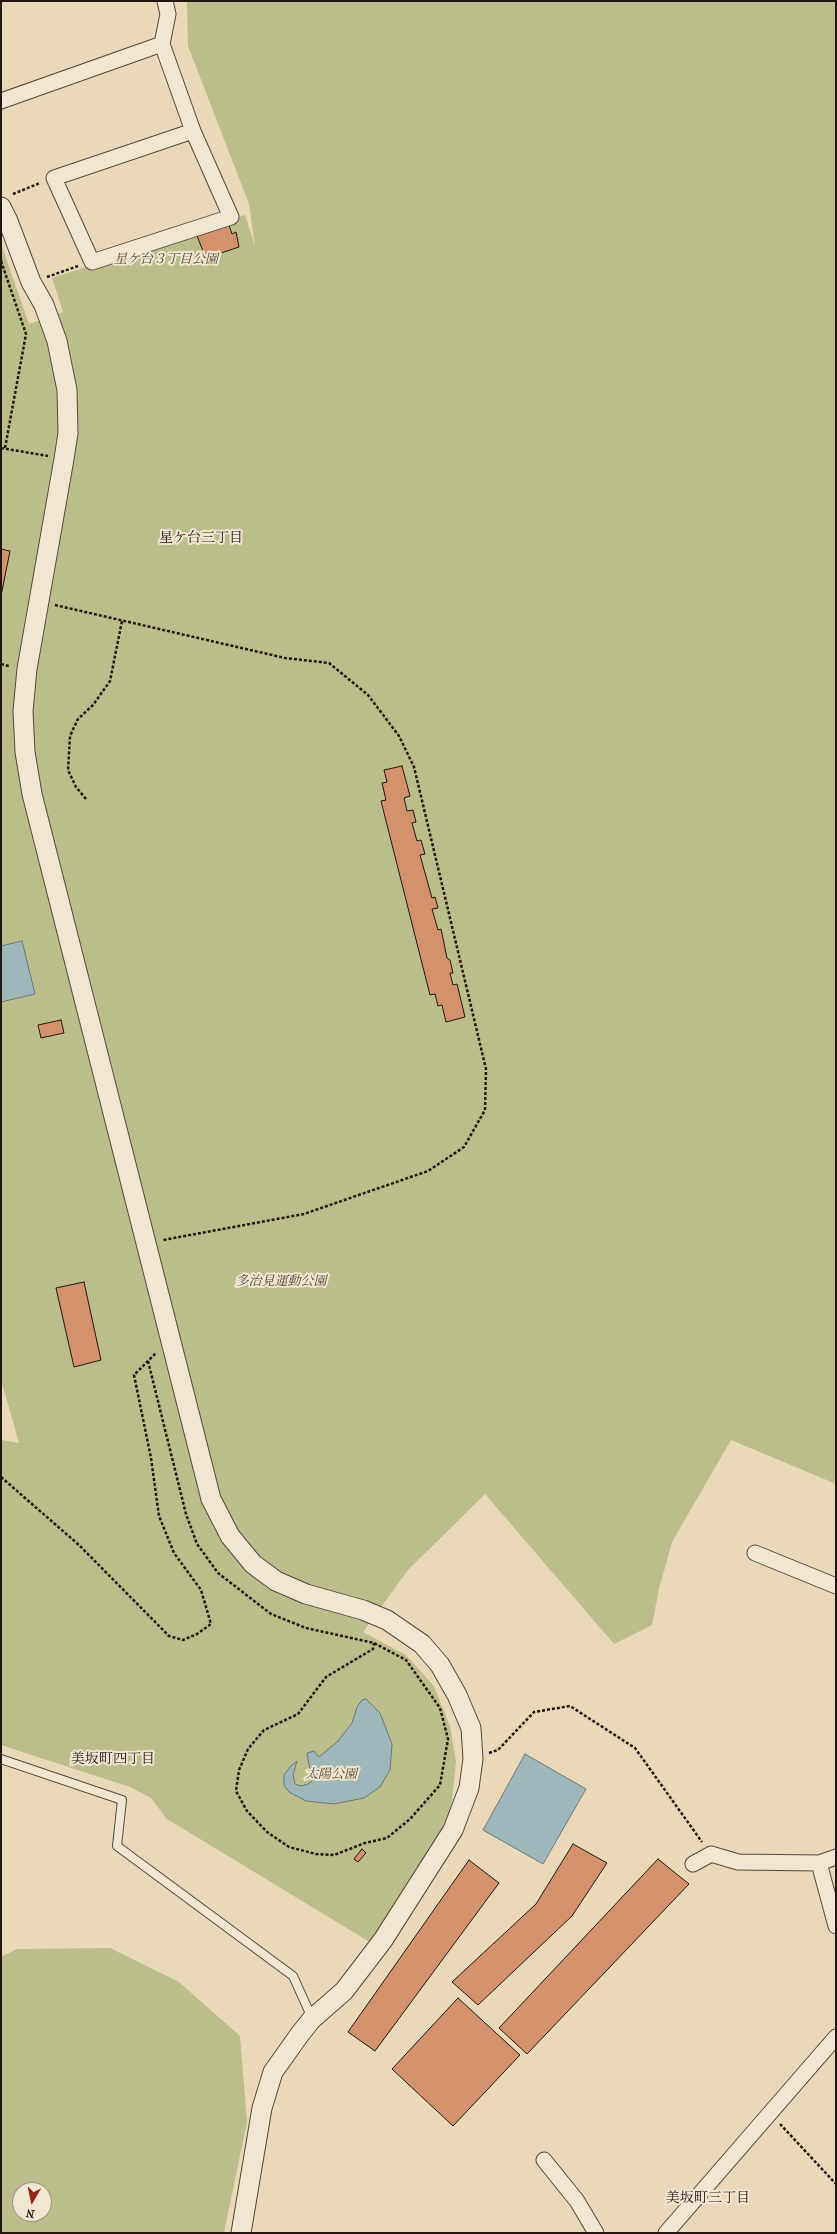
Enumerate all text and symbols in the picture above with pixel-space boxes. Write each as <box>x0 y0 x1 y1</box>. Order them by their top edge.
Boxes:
park label: 星ケ台３丁目公園 <box>114 252 218 268</box>
district label: 星ケ台三丁目 <box>159 531 243 547</box>
park label: 多治見運動公園 <box>236 1274 326 1290</box>
district label: 美坂町四丁目 <box>71 1752 155 1768</box>
park label: 太陽公園 <box>305 1767 357 1783</box>
north arrow <box>12 2182 52 2222</box>
district label: 美坂町三丁目 <box>666 2191 750 2207</box>
text: N <box>25 2206 35 2220</box>

